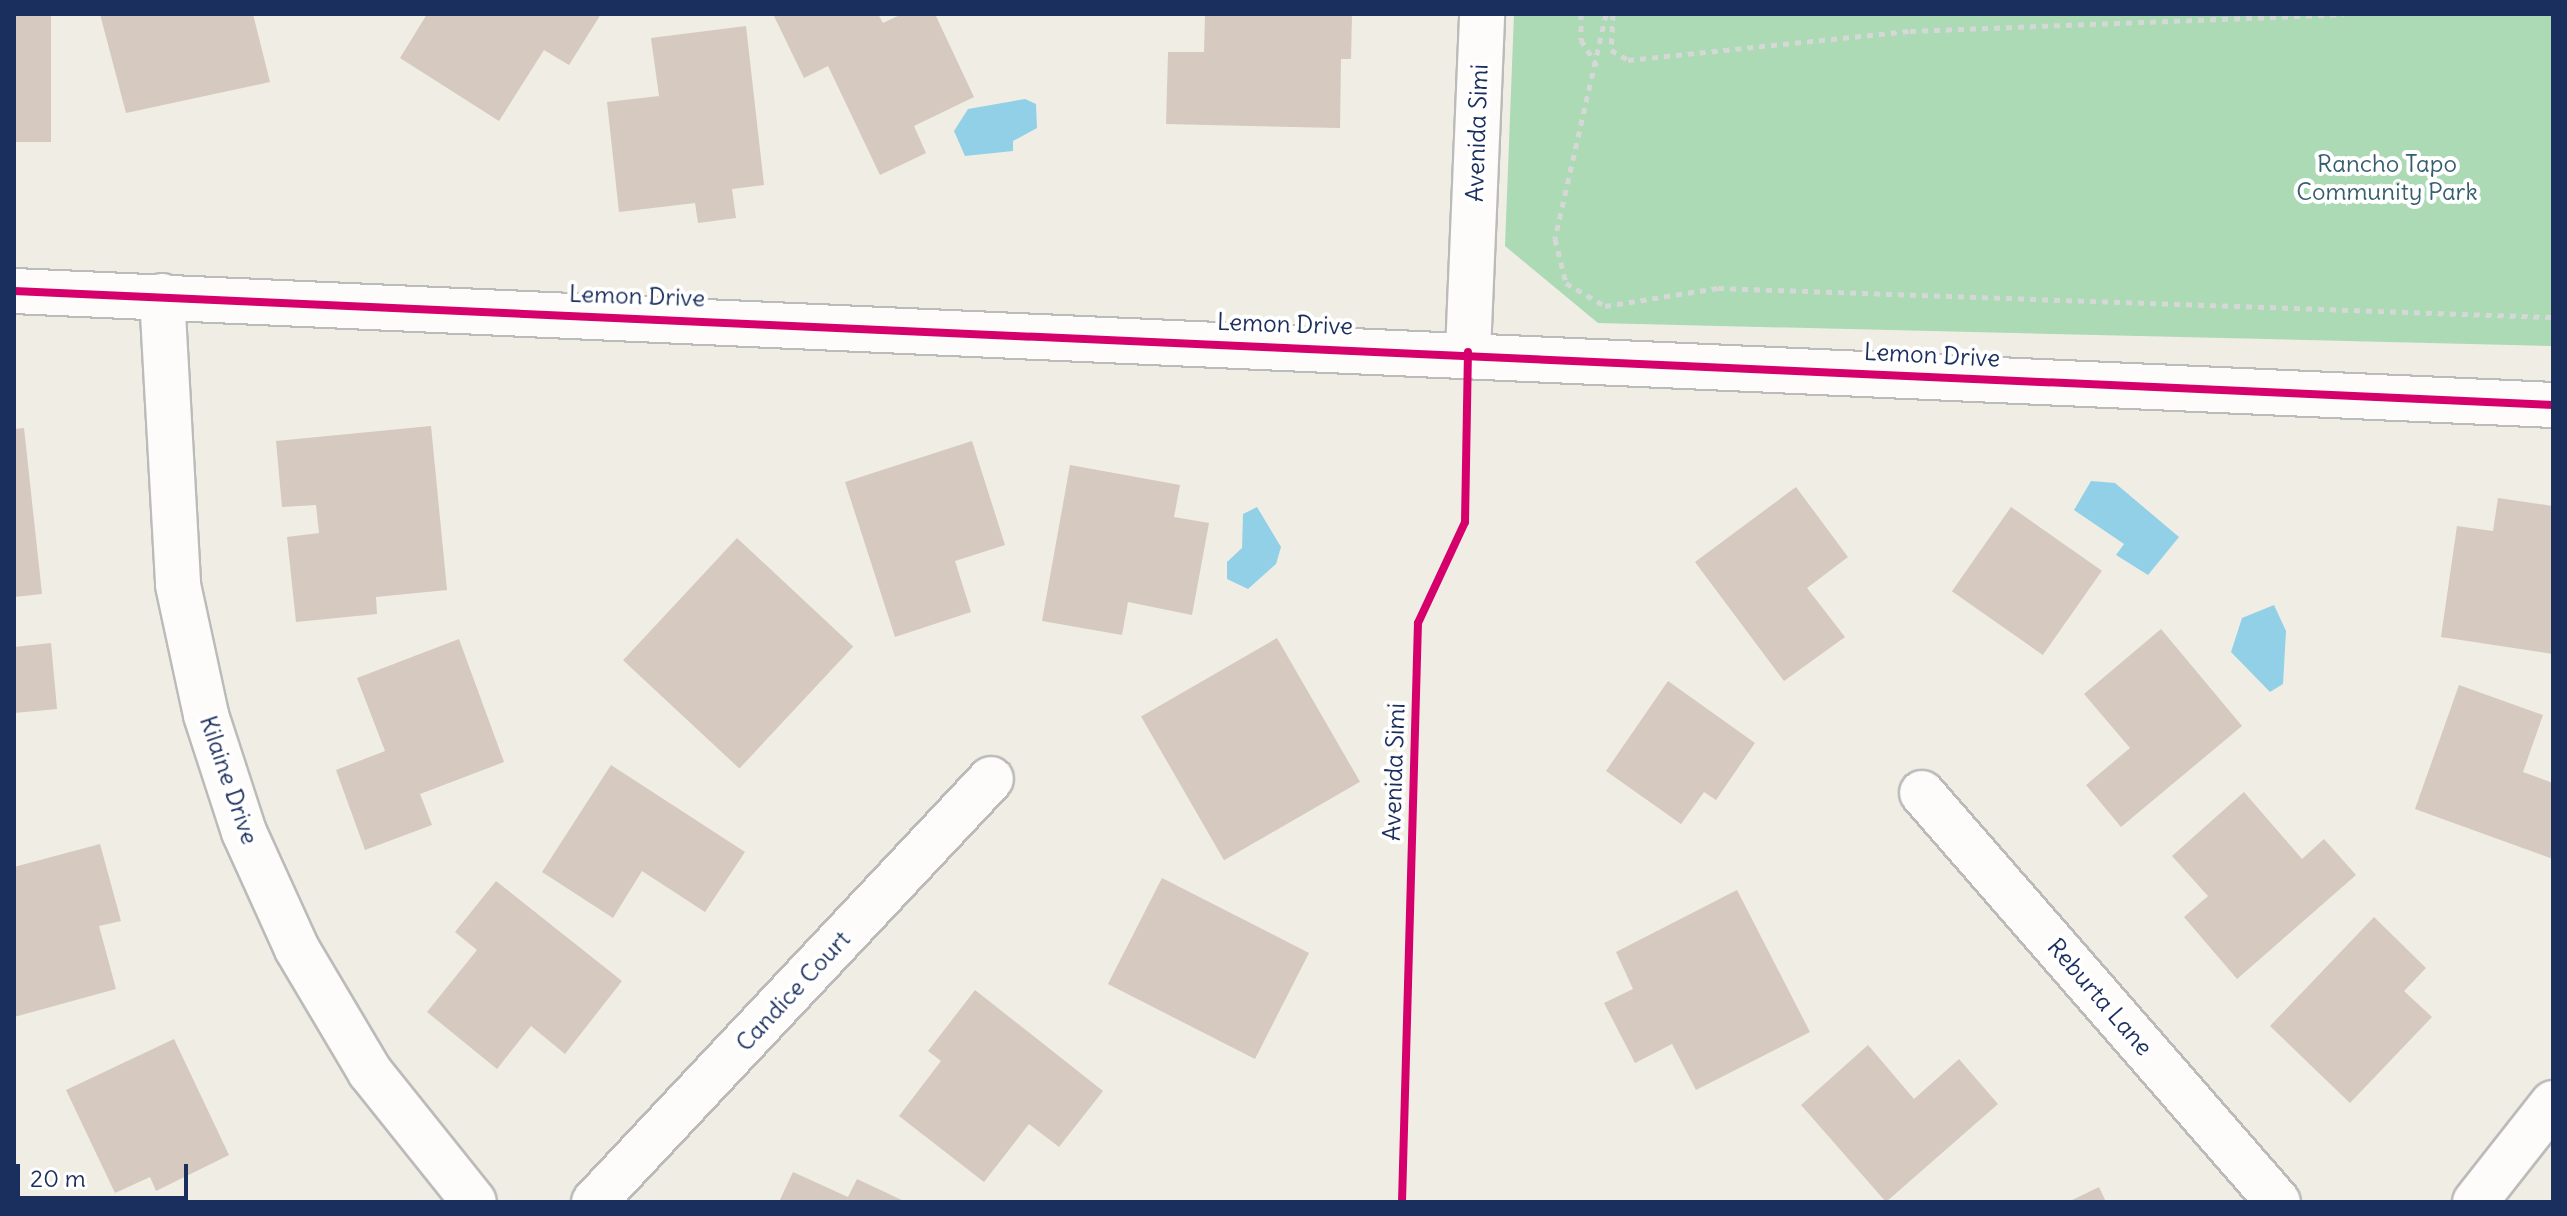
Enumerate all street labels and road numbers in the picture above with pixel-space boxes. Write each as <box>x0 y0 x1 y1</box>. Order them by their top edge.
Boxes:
street label: Avenida Simi <box>1460 64 1494 202</box>
street label: Lemon Drive <box>568 279 706 313</box>
street label: Lemon Drive <box>1216 307 1354 341</box>
street label: Lemon Drive <box>1863 337 2001 373</box>
street label: Avenida Simi <box>1377 703 1411 841</box>
street label: Kilaine Drive <box>194 712 264 848</box>
street label: Candice Court <box>730 925 856 1057</box>
street label: Reburta Lane <box>2041 933 2159 1061</box>

